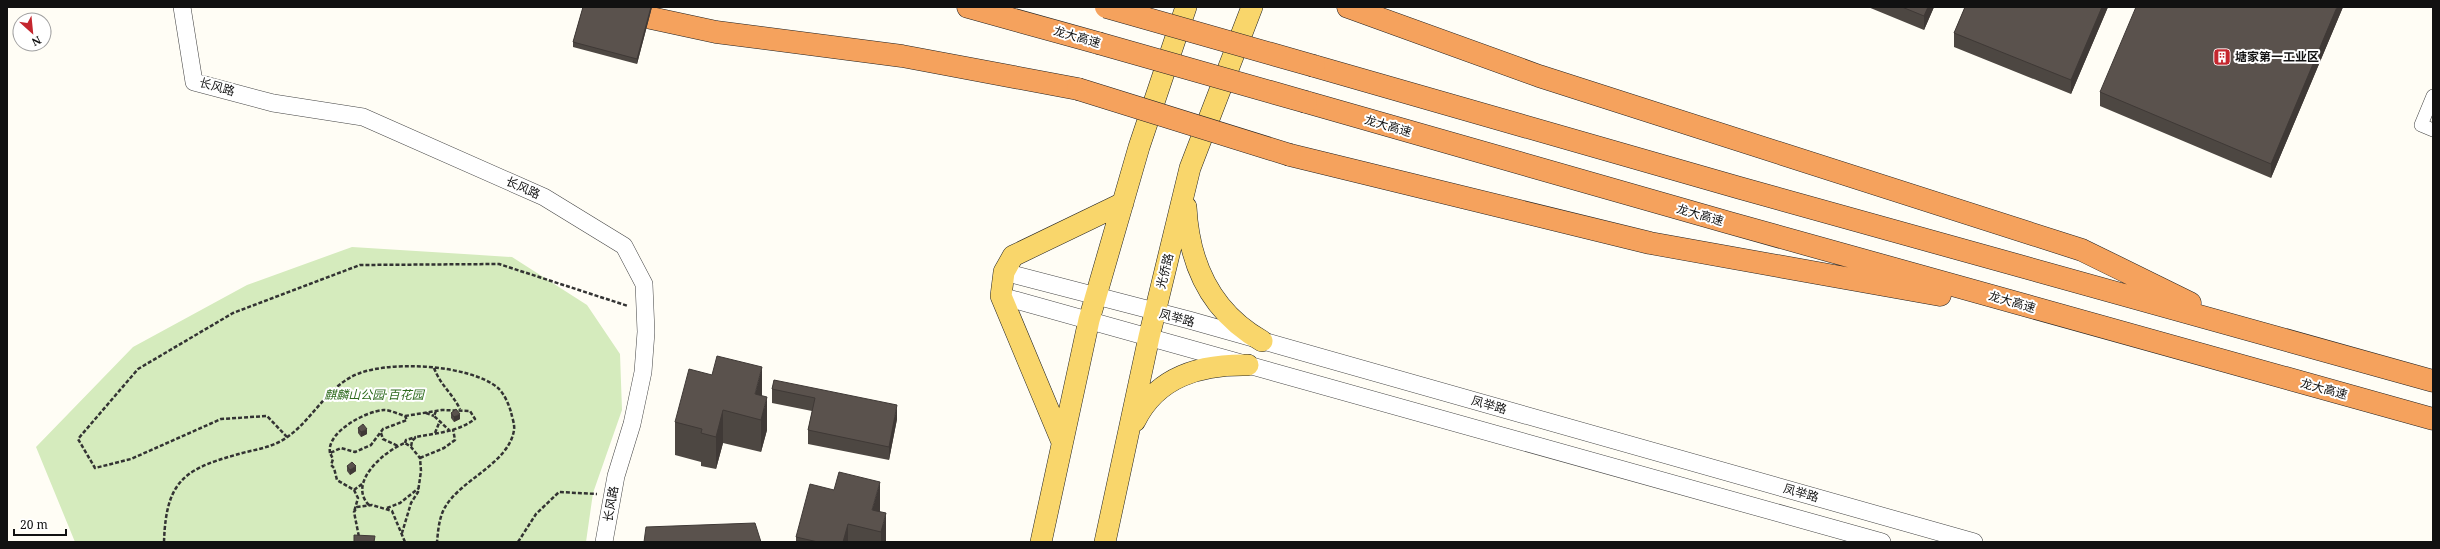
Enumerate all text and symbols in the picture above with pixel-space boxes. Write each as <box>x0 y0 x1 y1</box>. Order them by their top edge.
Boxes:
north arrow <box>12 12 52 52</box>
street label: 龙大高速 <box>1052 22 1103 51</box>
text: N <box>29 33 44 50</box>
building icon: 塘家第一工业区 <box>2212 47 2232 67</box>
place label: 塘家第一工业区 <box>2235 48 2319 65</box>
street label: 长风路 <box>197 73 237 100</box>
street label: 龙大高速 <box>1363 111 1414 140</box>
street label: 长风路 <box>503 172 543 203</box>
street label: 龙大高速 <box>1675 200 1726 229</box>
street label: 光侨路 <box>1152 251 1177 290</box>
street label: 龙大高速 <box>1987 287 2038 316</box>
street label: 凤举路 <box>1158 305 1197 330</box>
street label: 龙大高速 <box>2299 374 2350 403</box>
park label: 麒麟山公园·百花园 <box>324 386 426 403</box>
street label: 凤举路 <box>1469 391 1509 418</box>
street label: 凤举路 <box>1781 479 1821 506</box>
street label: 长风路 <box>599 485 622 523</box>
scale bar <box>14 511 66 537</box>
text: 20 m <box>20 516 48 533</box>

